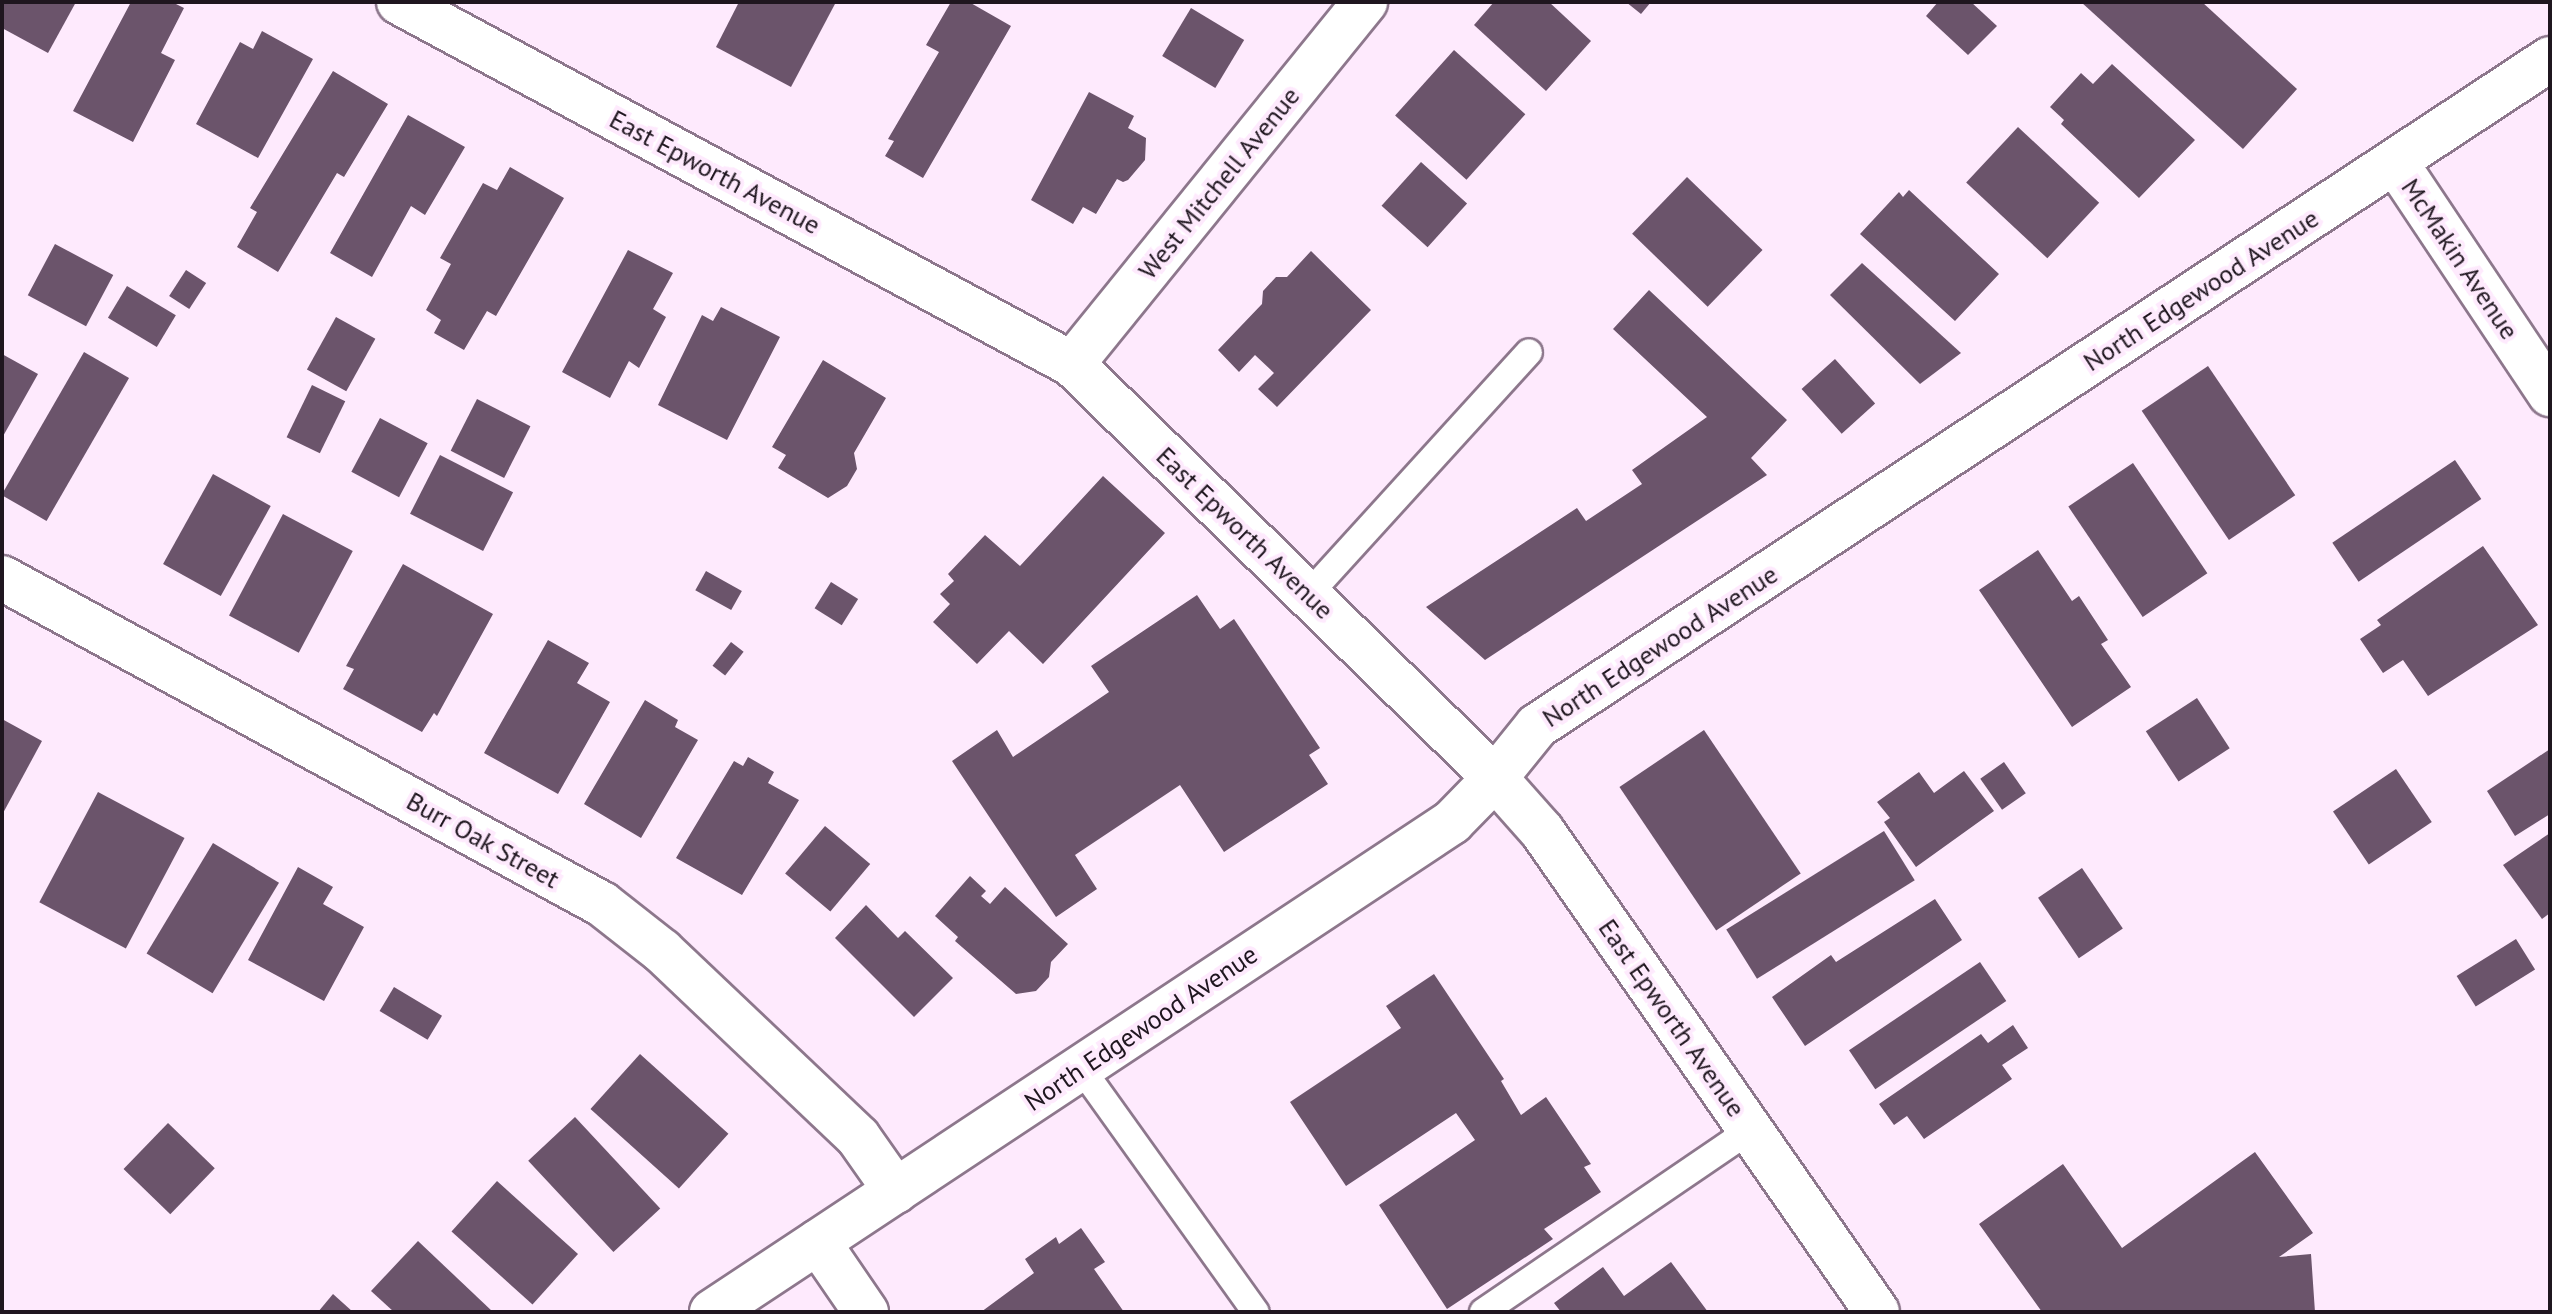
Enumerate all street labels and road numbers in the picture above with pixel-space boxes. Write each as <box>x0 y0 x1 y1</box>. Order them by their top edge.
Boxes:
street label: West Mitchell Avenue <box>1132 80 1306 286</box>
street label: East Epworth Avenue <box>604 103 826 241</box>
street label: McMakin Avenue <box>2395 173 2525 345</box>
street label: North Edgewood Avenue <box>2077 202 2325 378</box>
street label: East Epworth Avenue <box>1150 440 1340 626</box>
street label: North Edgewood Avenue <box>1536 558 1784 734</box>
street label: Burr Oak Street <box>401 785 565 895</box>
street label: East Epworth Avenue <box>1592 913 1752 1123</box>
street label: North Edgewood Avenue <box>1018 938 1264 1118</box>

